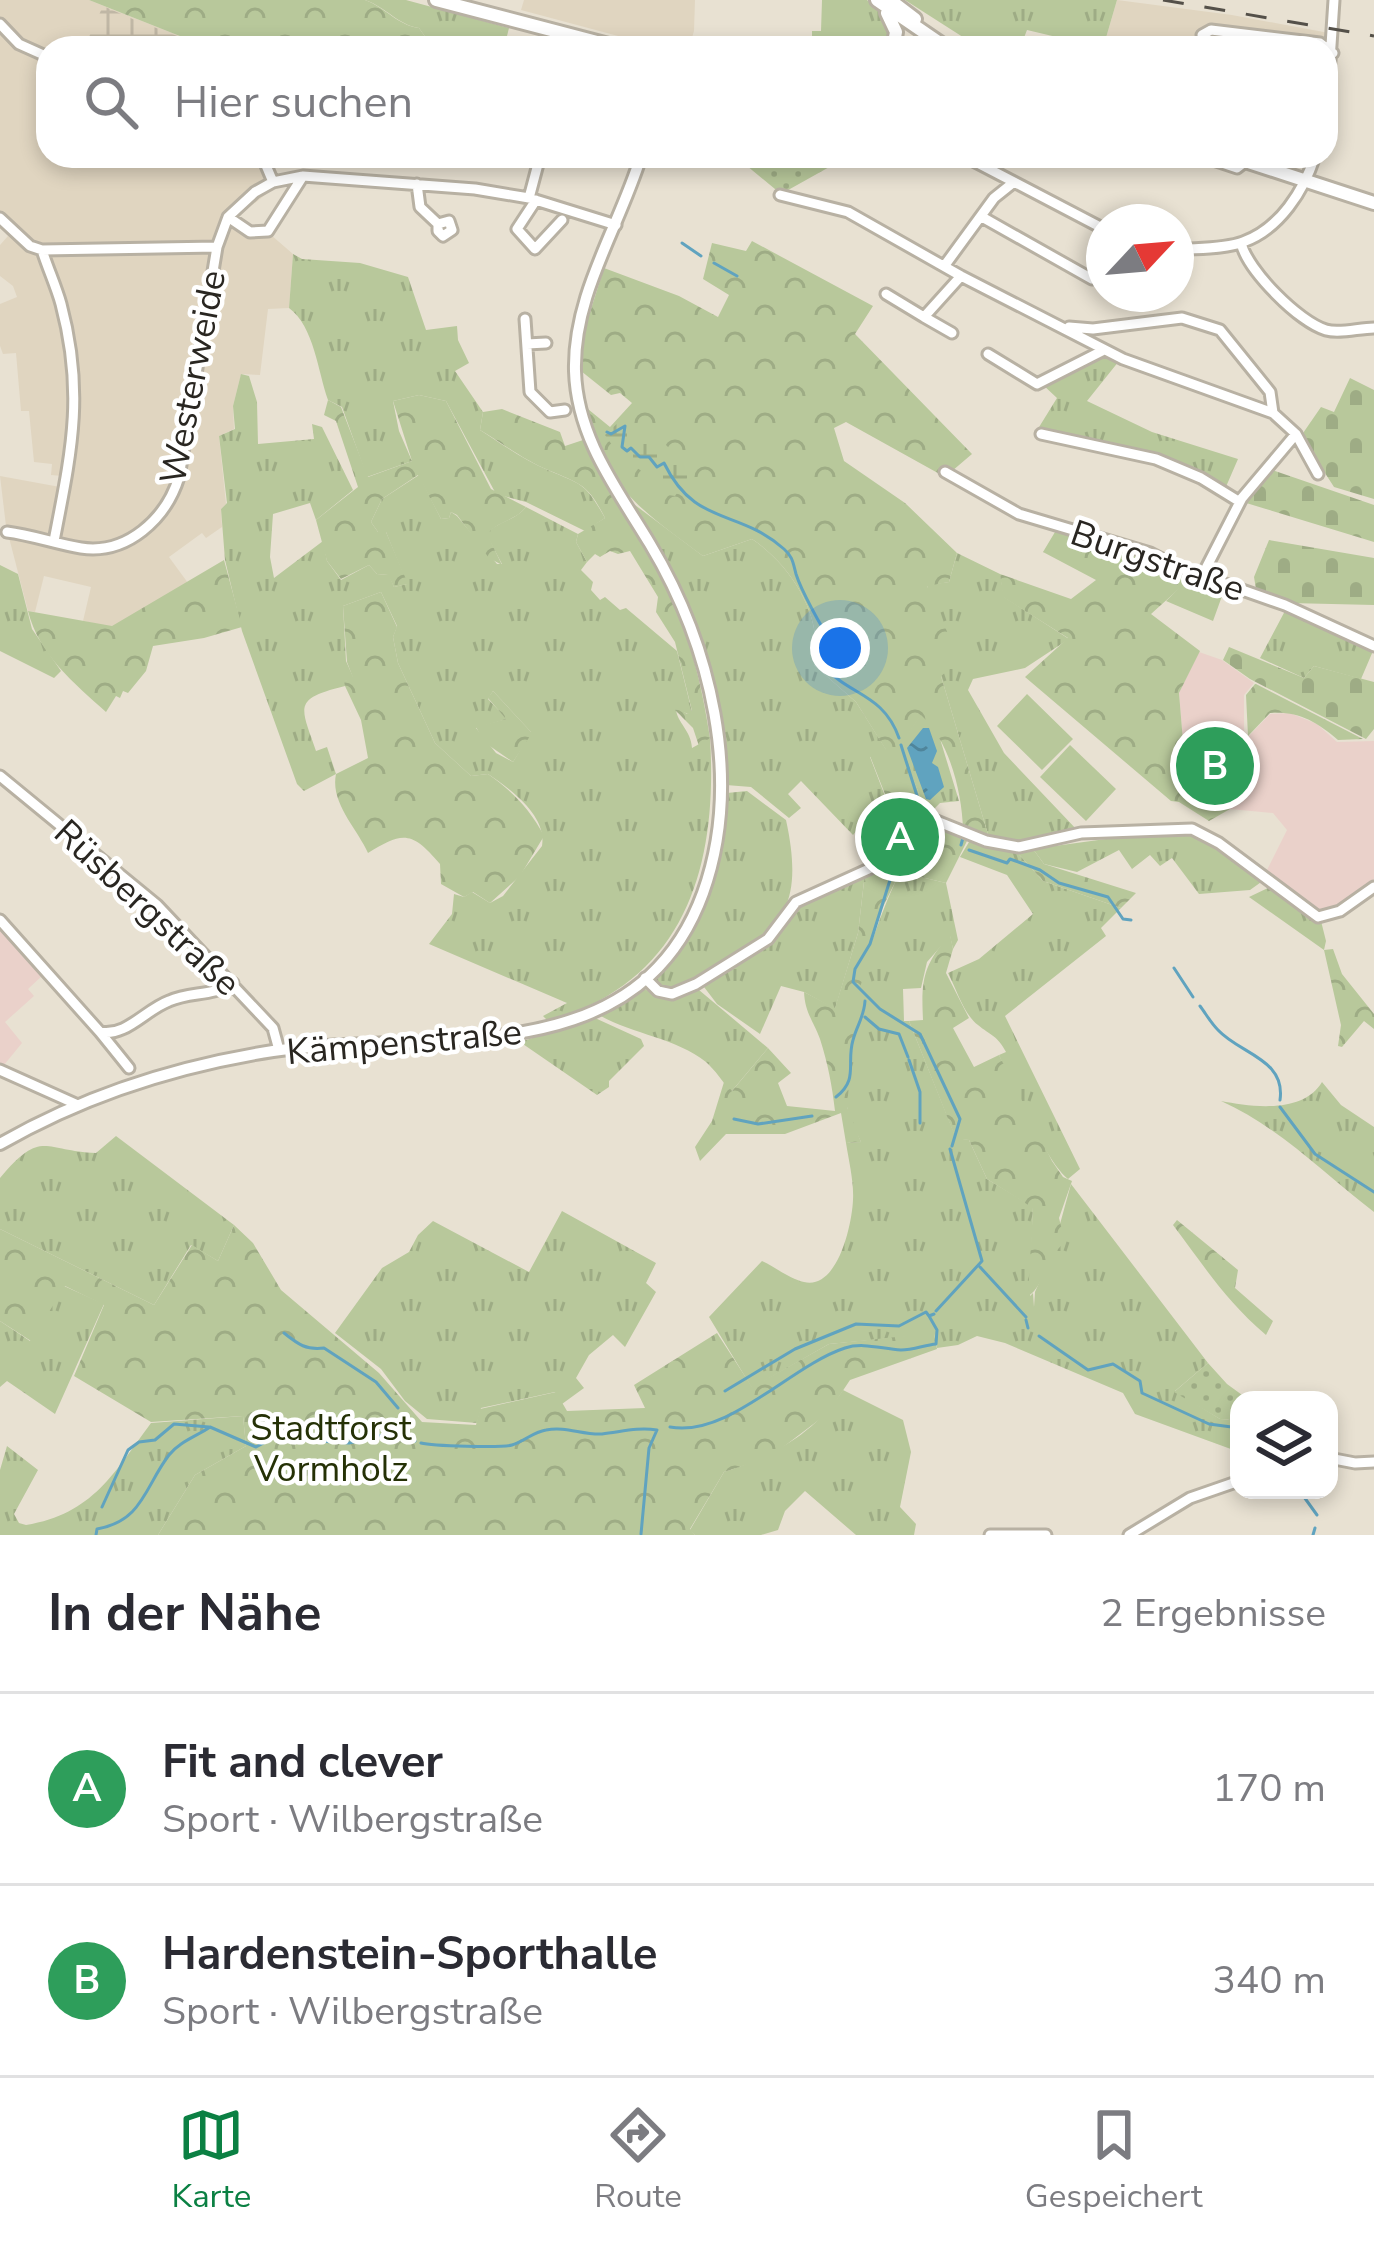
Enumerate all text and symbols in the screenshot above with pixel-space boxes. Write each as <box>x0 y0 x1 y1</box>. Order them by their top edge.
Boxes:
search box <box>36 36 1338 168</box>
icon: search <box>78 69 144 135</box>
text: Hier suchen <box>174 72 413 133</box>
north arrow <box>1086 204 1194 312</box>
street label: Westerweide <box>149 266 238 488</box>
street label: Burgstraße <box>1064 509 1251 614</box>
your location <box>810 618 870 678</box>
pin: B <box>1176 721 1254 811</box>
pin: A <box>861 792 939 882</box>
street label: Rüsbergstraße <box>43 809 251 1007</box>
street label: Kämpenstraße <box>285 1008 524 1077</box>
map controls <box>1230 1391 1338 1499</box>
button: layers <box>1230 1391 1338 1499</box>
park label: Stadtforst Vormholz <box>250 1404 412 1494</box>
text: In der Nähe <box>48 1578 321 1648</box>
text: 2 Ergebnisse <box>1100 1587 1326 1640</box>
text: Fit and clever <box>162 1732 443 1793</box>
text: A <box>72 1762 102 1815</box>
text: 170 m <box>1212 1762 1326 1815</box>
text: Sport · Wilbergstraße <box>162 1793 543 1846</box>
text: Hardenstein-Sporthalle <box>162 1924 657 1985</box>
text: B <box>74 1954 100 2007</box>
text: 340 m <box>1212 1954 1326 2007</box>
text: Sport · Wilbergstraße <box>162 1985 543 2038</box>
tab: Karte <box>172 2102 251 2219</box>
tab: Route <box>594 2102 682 2219</box>
tab: Gespeichert <box>1025 2102 1202 2219</box>

